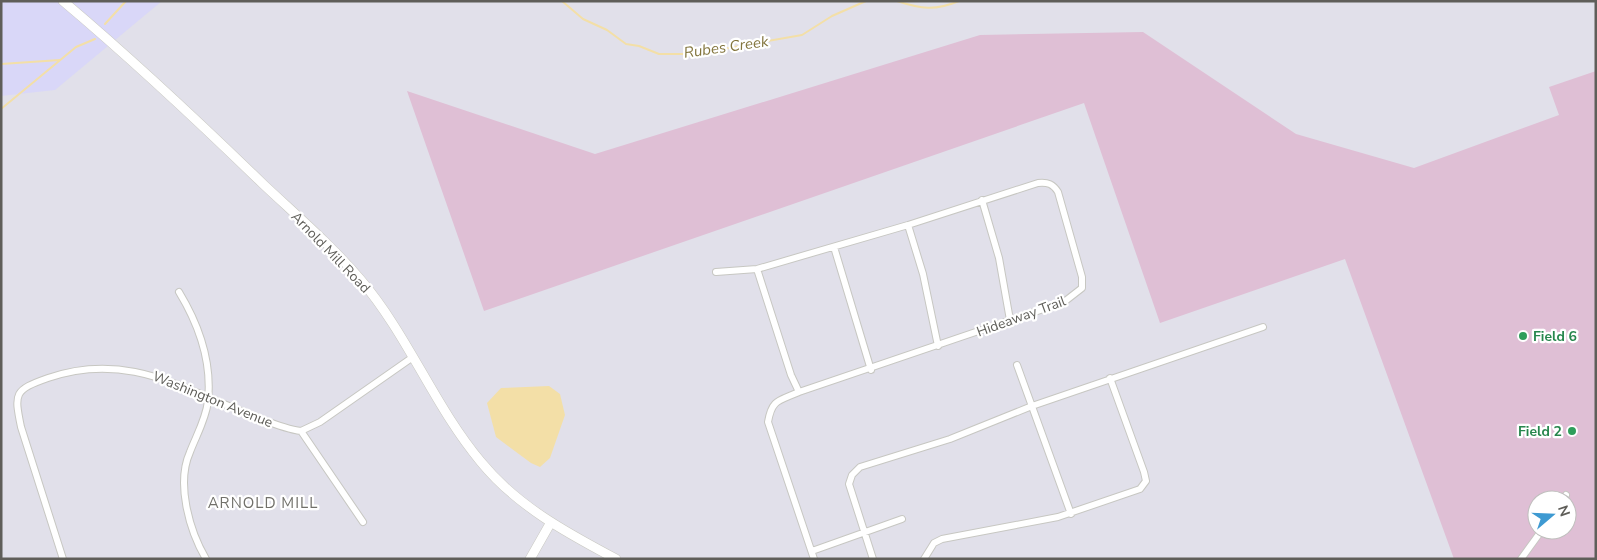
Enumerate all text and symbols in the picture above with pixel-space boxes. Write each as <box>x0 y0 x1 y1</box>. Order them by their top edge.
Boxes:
water label: Rubes Creek <box>682 31 770 63</box>
street label: Arnold Mill Road <box>287 207 374 297</box>
street label: Hideaway Trail <box>974 291 1069 341</box>
place label: Field 6 <box>1533 327 1577 346</box>
marker: Field 6 <box>1517 330 1529 342</box>
street label: Washington Avenue <box>150 367 276 432</box>
place label: Field 2 <box>1518 422 1562 441</box>
marker: Field 2 <box>1566 425 1578 437</box>
north arrow <box>1527 490 1577 540</box>
district label: ARNOLD MILL <box>208 493 318 513</box>
text: N <box>1553 503 1575 519</box>

